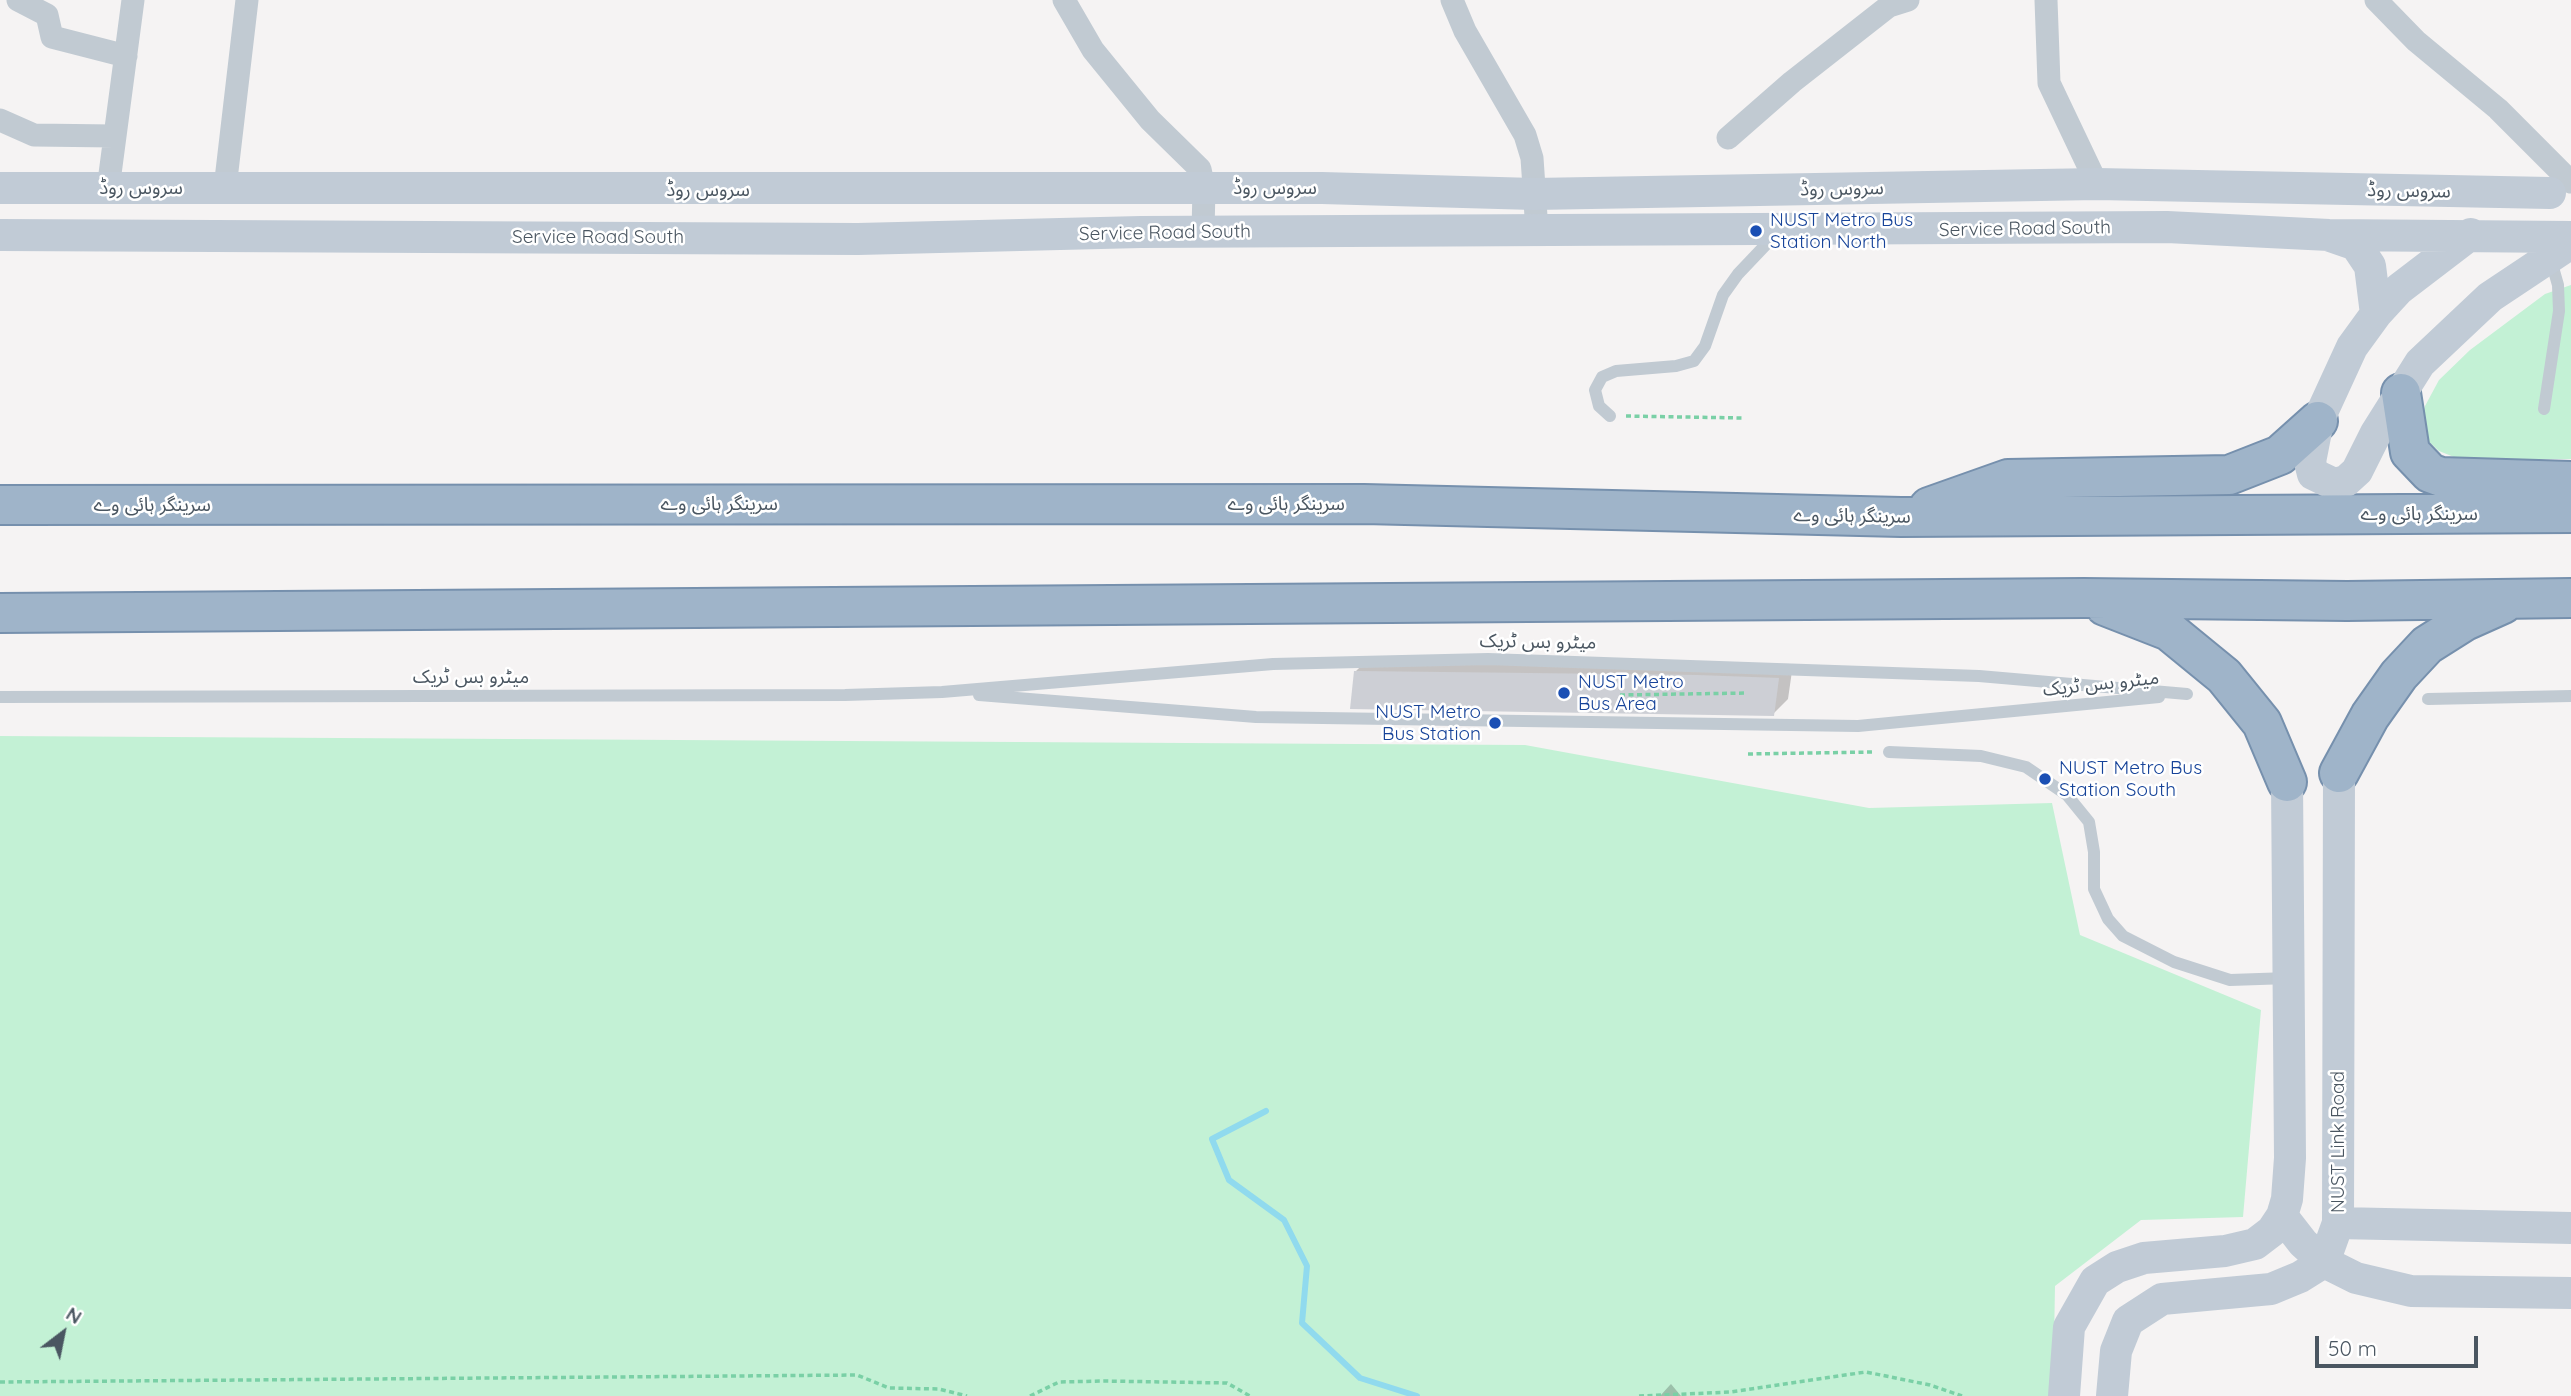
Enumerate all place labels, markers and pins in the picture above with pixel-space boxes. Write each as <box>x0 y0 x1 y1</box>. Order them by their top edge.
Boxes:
place label: NUST Metro Bus Station North <box>1770 209 1913 253</box>
marker: NUST Metro Bus Station North <box>1748 223 1764 239</box>
place label: NUST Metro Bus Area <box>1578 671 1684 715</box>
marker: NUST Metro Bus Area <box>1556 685 1572 701</box>
place label: NUST Metro Bus Station <box>1375 701 1481 745</box>
marker: NUST Metro Bus Station <box>1487 715 1503 731</box>
place label: NUST Metro Bus Station South <box>2059 757 2202 801</box>
marker: NUST Metro Bus Station South <box>2037 771 2053 787</box>

